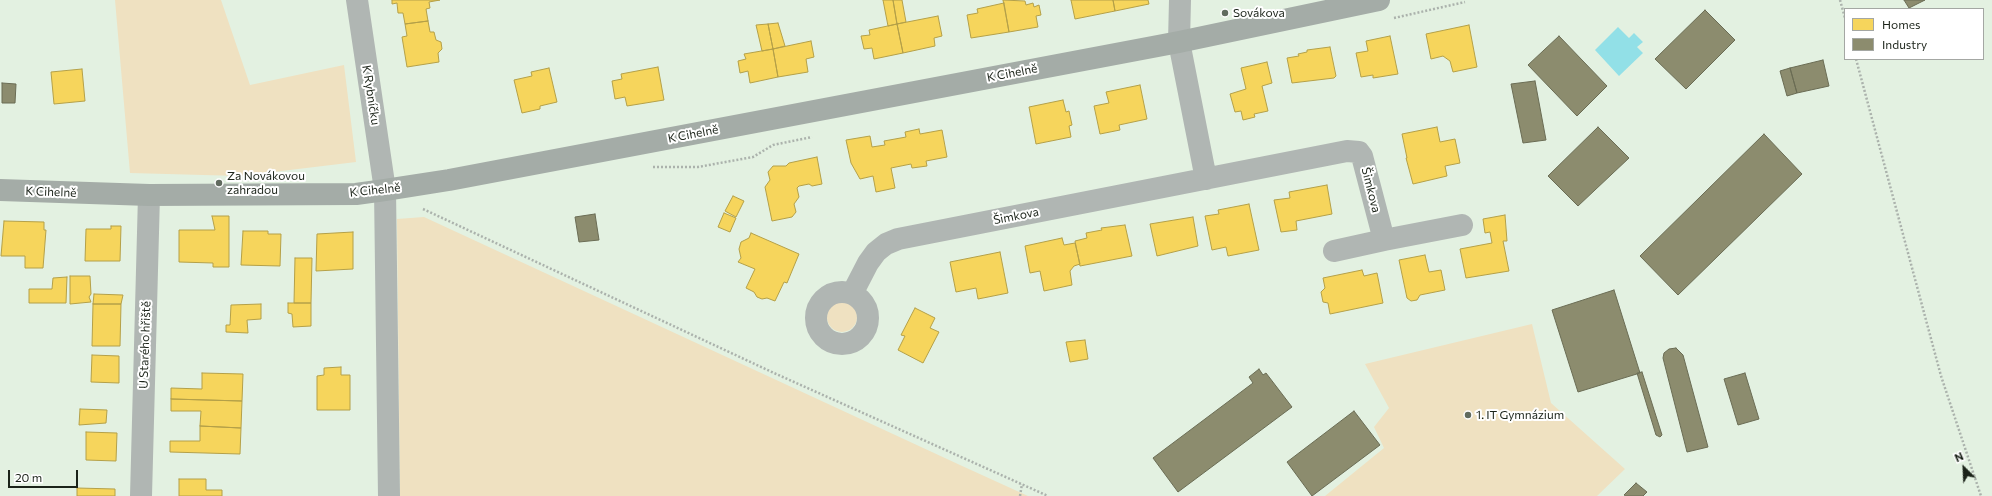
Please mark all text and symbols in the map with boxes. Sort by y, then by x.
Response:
place label: Sovákova [1233,6,1285,20]
marker: Sovákova [1220,8,1230,18]
legend [1844,8,1984,60]
text: Homes [1882,17,1920,31]
text: Industry [1882,37,1927,51]
street label: K Cihelně [986,61,1038,85]
street label: K Rybníčku [359,64,383,126]
street label: K Cihelně [667,122,719,146]
street label: Šimkova [1358,166,1384,214]
place label: Za Novákovou zahradou [227,169,305,197]
marker: Za Novákovou zahradou [214,178,224,188]
street label: K Cihelně [349,180,401,200]
street label: K Cihelně [25,184,77,200]
street label: Šimkova [992,205,1040,227]
street label: U Starého hřiště [136,301,154,389]
place label: 1. IT Gymnázium [1476,408,1564,422]
marker: 1. IT Gymnázium [1463,410,1473,420]
north arrow [1944,448,1984,488]
text: N [1952,449,1965,464]
scale bar [10,462,80,488]
text: 20 m [15,470,42,484]

